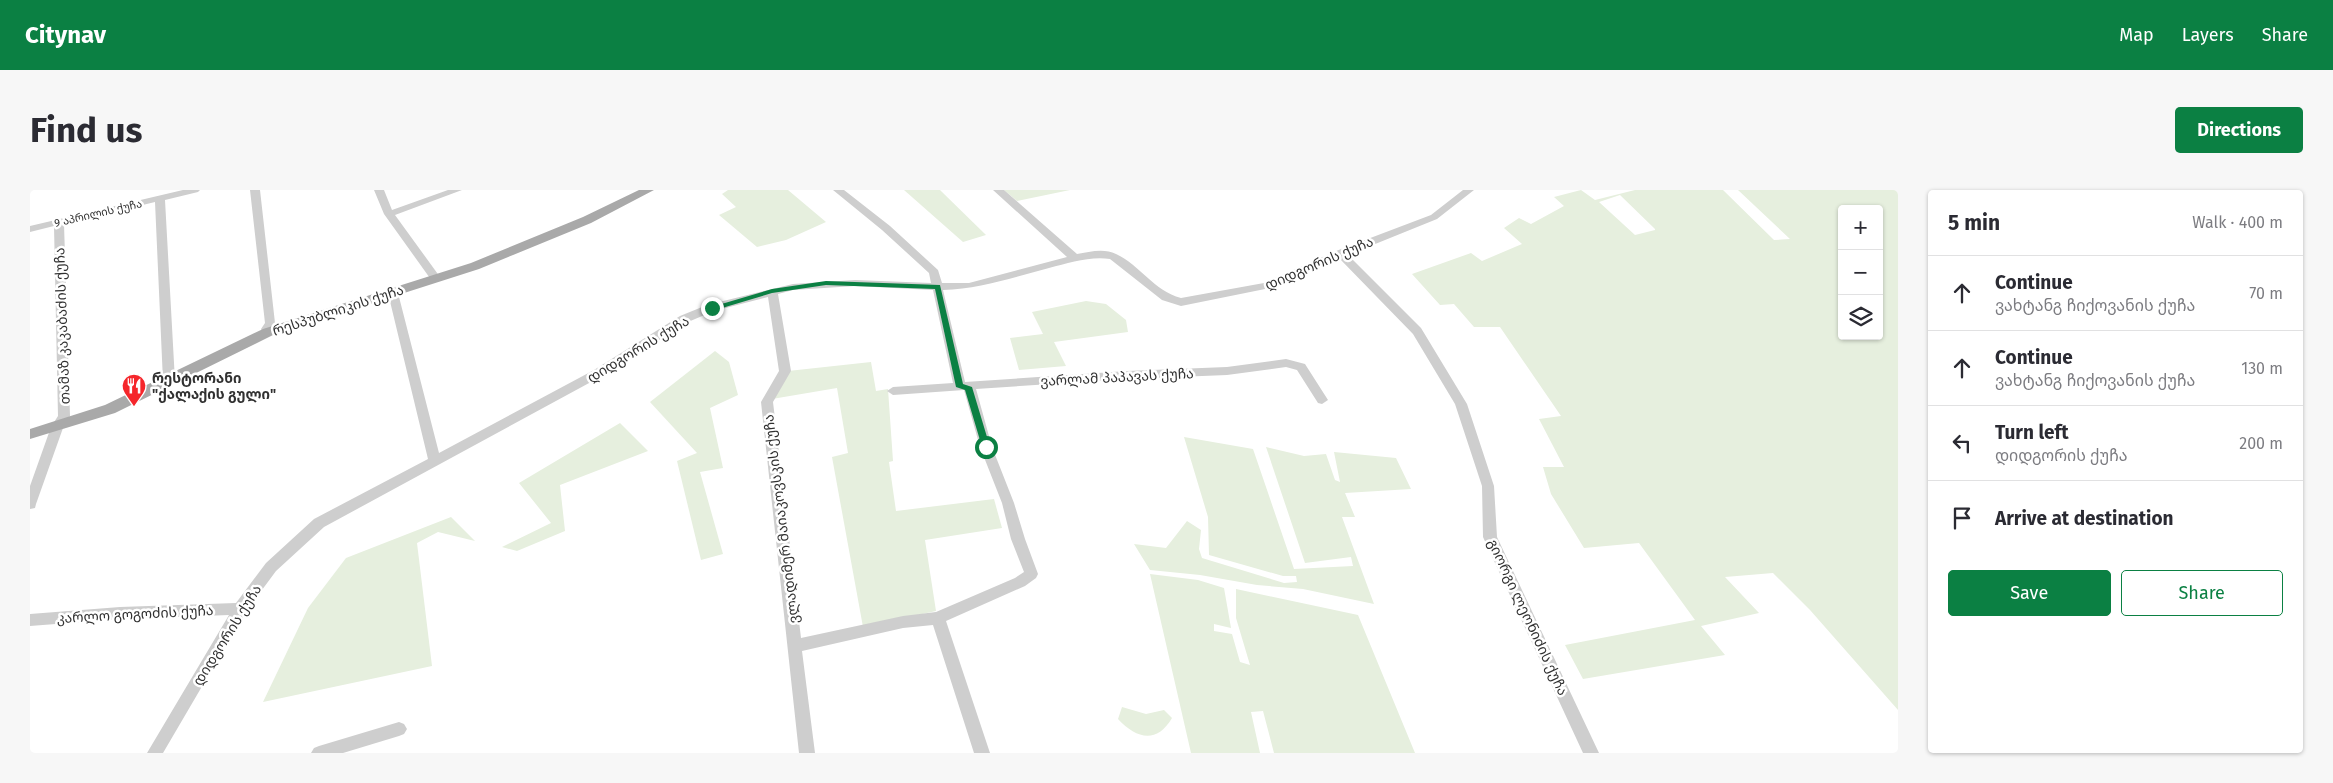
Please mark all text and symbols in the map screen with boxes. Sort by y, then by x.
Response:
text: Citynav [25,21,106,49]
text: Map [2119,24,2154,46]
text: Layers [2182,24,2234,46]
text: Share [2262,24,2308,46]
button: Directions [2175,107,2303,153]
text: Find us [30,109,142,151]
street label: 9 აპრილის ქუჩა [53,197,143,230]
map controls [1838,205,1883,340]
button: + [1838,205,1883,250]
text: 5 min [1948,210,2000,236]
text: Walk · 400 m [2192,213,2283,232]
street label: დიდგორის ქუჩა [1263,233,1376,294]
street label: თამაზ კაკაბაძის ქუჩა [51,247,74,405]
button: − [1838,250,1883,295]
text: Continue [1995,271,2073,294]
icon: ahead [1948,279,1976,307]
street label: რესპუბლიკის ქუჩა [270,281,406,340]
text: 70 m [2249,284,2283,303]
button: layers [1838,295,1883,340]
text: ვახტანგ ჩიქოვანის ქუჩა [1995,296,2195,315]
route end [701,297,724,320]
street label: დიდგორის ქუჩა [584,312,692,387]
text: Continue [1995,346,2073,369]
icon: ahead [1948,354,1976,382]
text: 130 m [2241,359,2283,378]
street label: ვარლამ პაპავას ქუჩა [1040,365,1194,390]
place label: რესტორანი "ქალაქის გული" [152,370,276,403]
text: ვახტანგ ჩიქოვანის ქუჩა [1995,371,2195,390]
restaurant icon: რესტორანი "ქალაქის გული" [121,373,147,407]
street label: ვლადიმერ მაიაკოვსკის ქუჩა [760,413,803,625]
text: Turn left [1995,421,2069,444]
icon: left [1948,429,1976,457]
text: 200 m [2239,434,2283,453]
route start [975,436,998,459]
text: დიდგორის ქუჩა [1995,446,2127,465]
icon: arrive [1948,504,1976,532]
text: Arrive at destination [1995,507,2174,530]
street label: გიორგი ლეონიძის ქუჩა [1484,536,1571,698]
button: Save [1948,570,2111,616]
button: Share [2121,570,2283,616]
street label: დიდგორის ქუჩა [190,582,265,689]
street label: კარლო გოგოძის ქუჩა [56,602,214,627]

